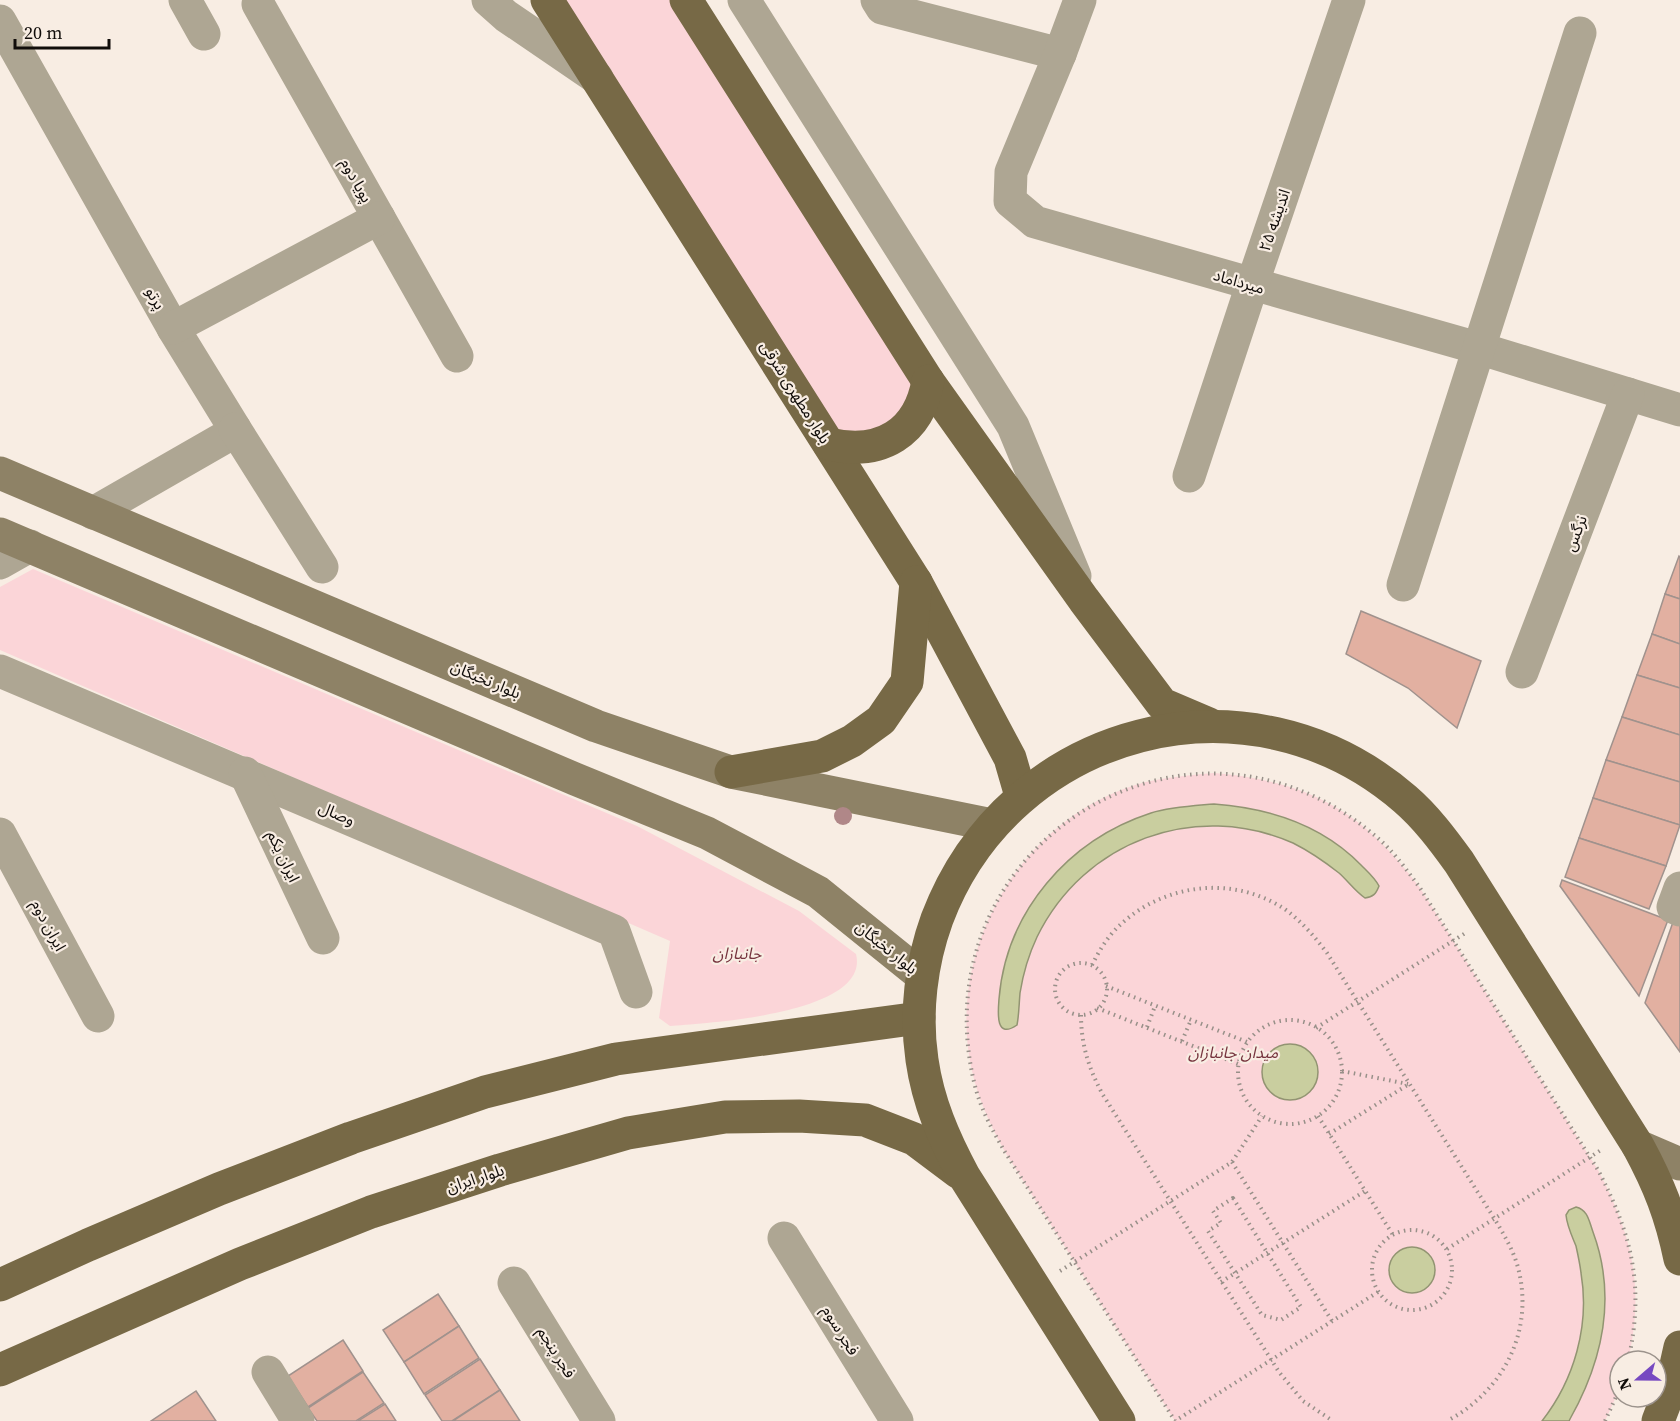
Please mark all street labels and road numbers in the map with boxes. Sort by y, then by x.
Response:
street label: پویا دوم [334,154,378,207]
street label: اندیشه ۲۵ [1253,186,1295,254]
street label: میرداماد [1211,263,1267,299]
street label: پرتو [141,283,171,313]
street label: بلوار مطهری شرقی [756,336,836,448]
street label: نرگس [1558,512,1592,554]
street label: بلوار نخبگان [448,654,524,704]
street label: وصال [315,796,359,830]
street label: ایران یکم [261,826,306,886]
street label: ایران دوم [24,895,72,956]
street label: بلوار نخبگان [851,915,923,979]
street label: بلوار ایران [443,1158,507,1198]
street label: فجر سوم [815,1301,865,1360]
street label: فجر پنجم [531,1322,581,1383]

